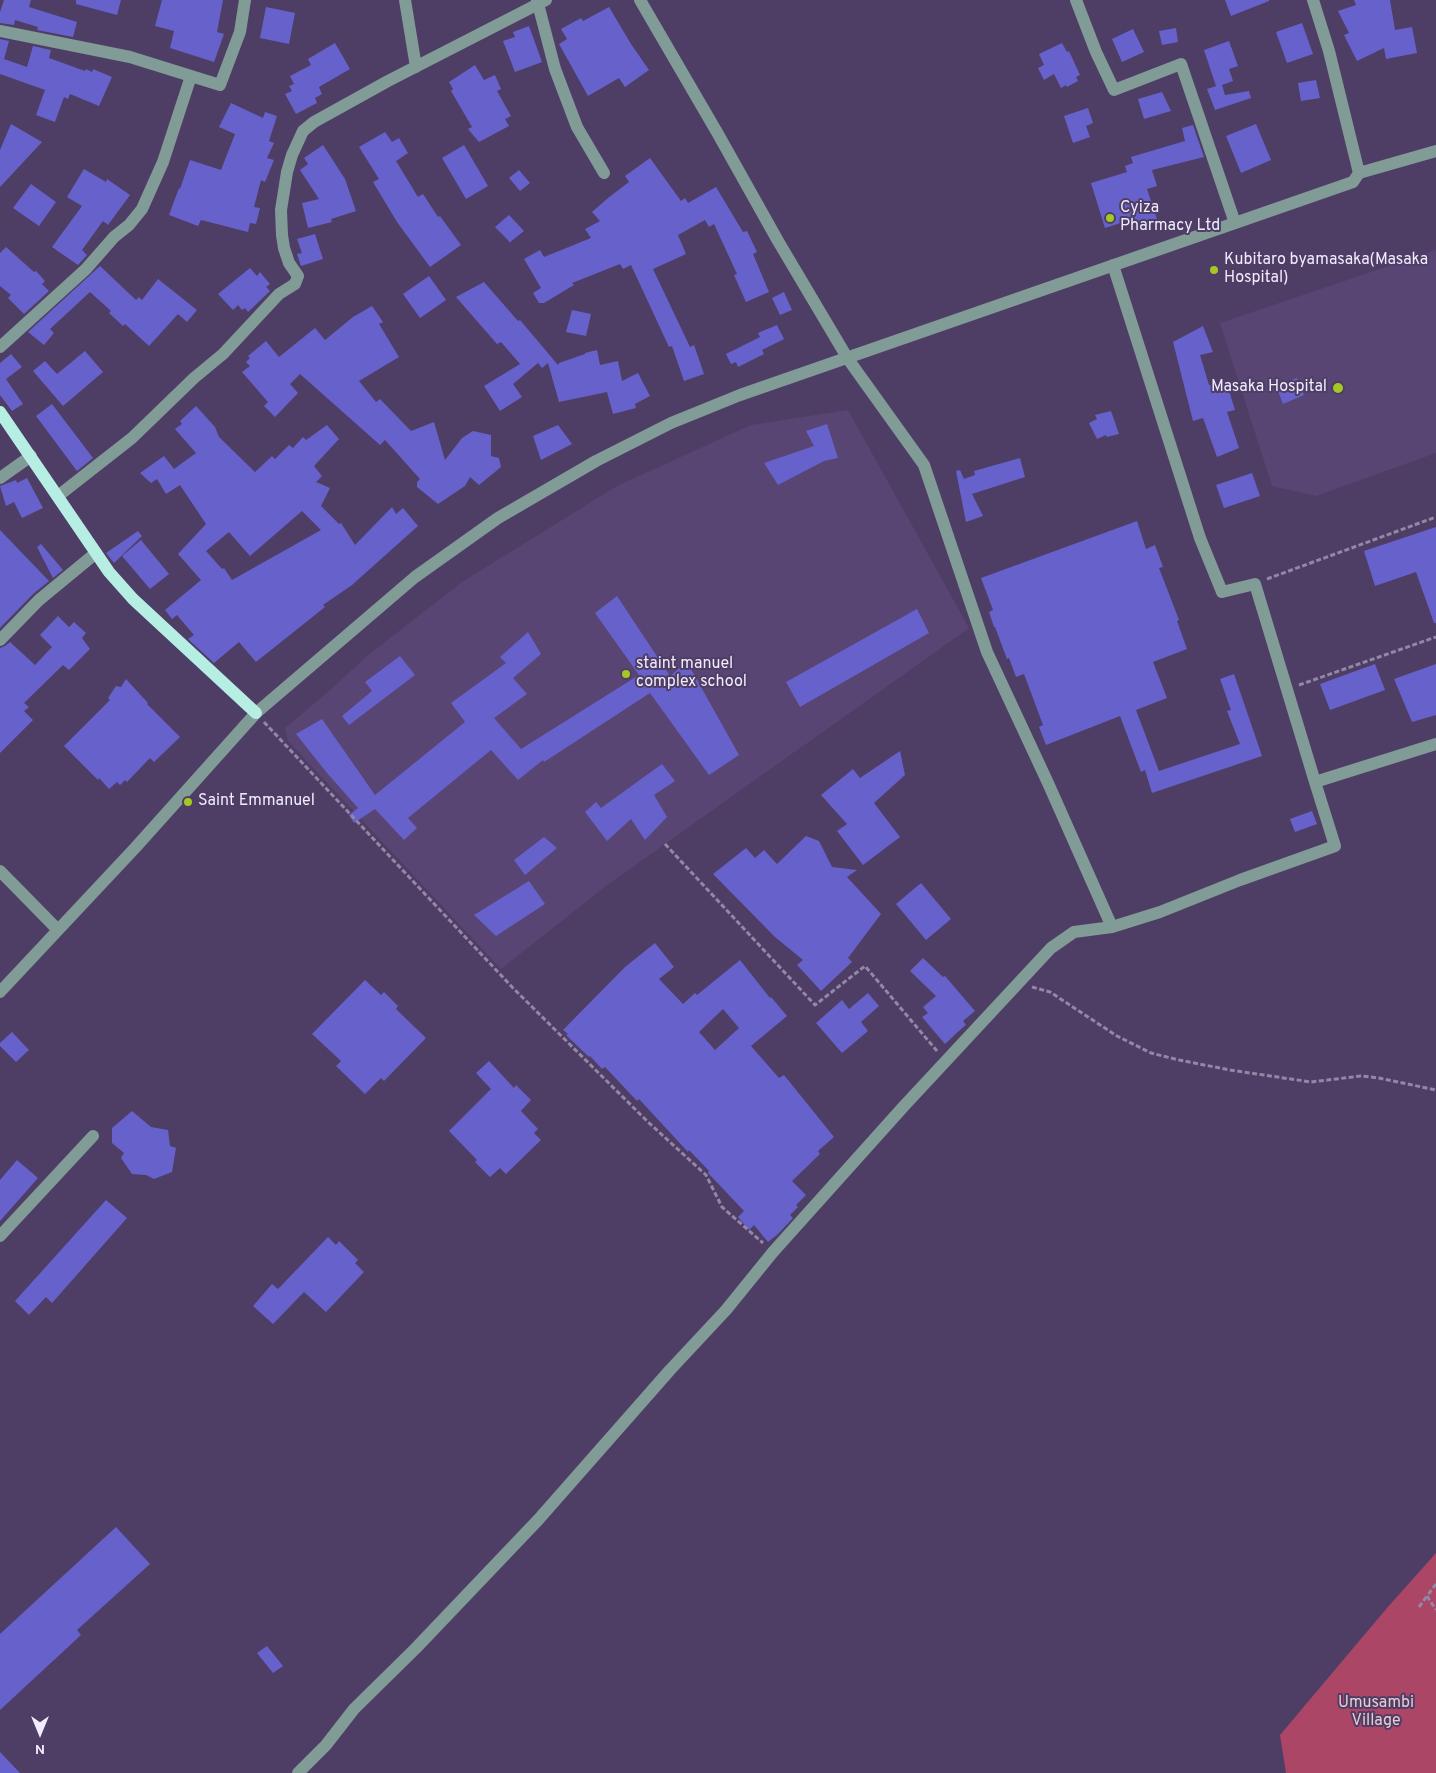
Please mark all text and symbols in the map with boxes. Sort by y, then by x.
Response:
place label: Cyiza Pharmacy Ltd [1120,199,1220,237]
marker: Cyiza Pharmacy Ltd [1104,212,1116,224]
place label: Kubitaro byamasaka(Masaka Hospital) [1224,251,1428,289]
marker: Kubitaro byamasaka(Masaka Hospital) [1208,264,1220,276]
place label: Masaka Hospital [1211,378,1327,398]
marker: Masaka Hospital [1331,381,1345,395]
place label: staint manuel complex school [636,655,747,693]
marker: staint manuel complex school [620,668,632,680]
place label: Saint Emmanuel [198,792,315,812]
marker: Saint Emmanuel [182,796,194,808]
park label: Umusambi Village [1338,1694,1414,1732]
north arrow [15,1708,65,1758]
text: N [35,1740,45,1757]

